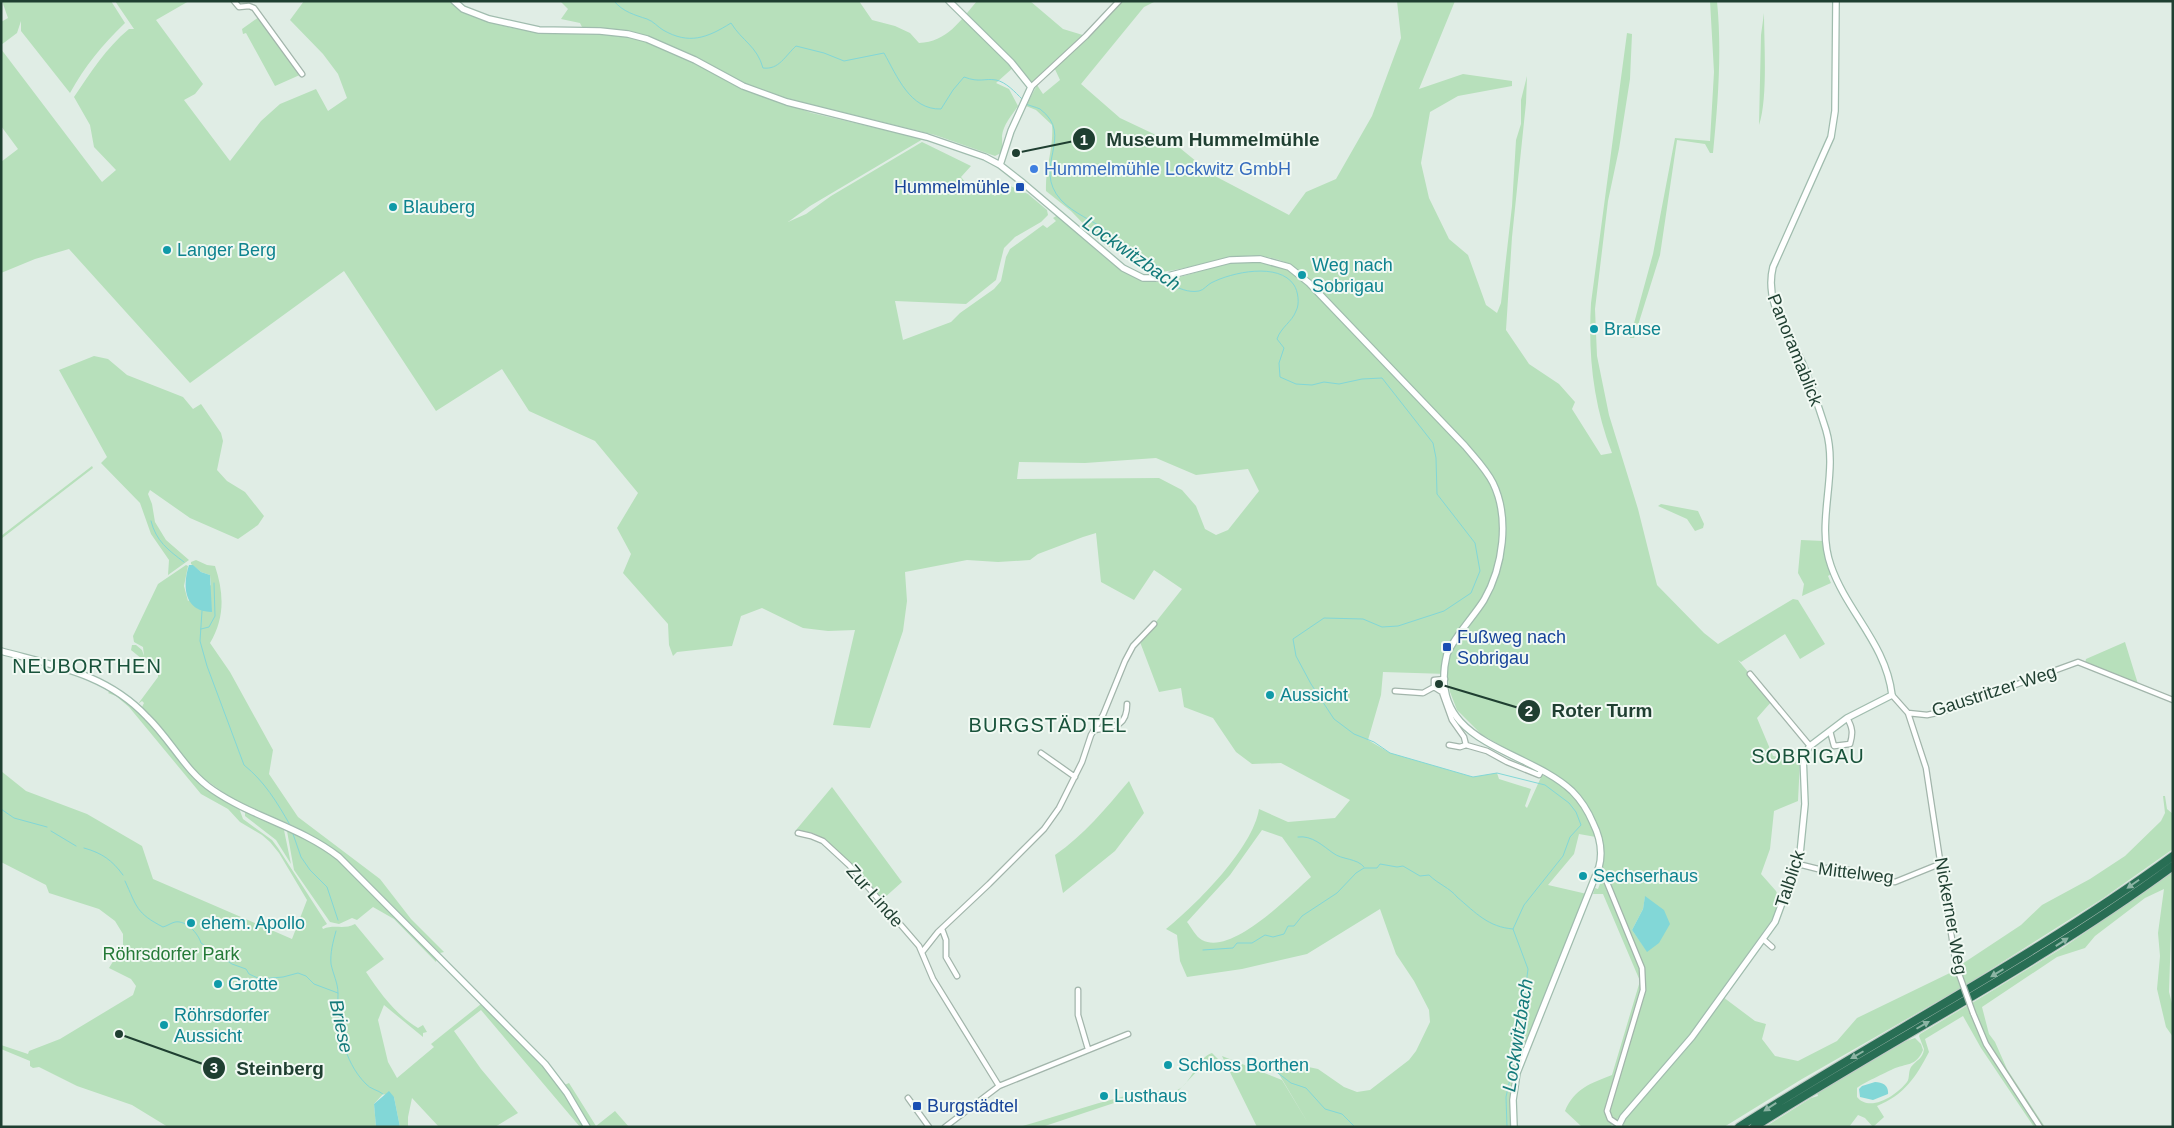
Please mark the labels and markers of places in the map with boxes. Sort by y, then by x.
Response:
callout: Museum Hummelmühle [1071,122,1329,156]
place label: Hummelmühle Lockwitz GmbH [1044,159,1291,179]
marker: Hummelmühle Lockwitz GmbH [1028,163,1040,175]
place label: Hummelmühle [894,177,1010,197]
marker: Hummelmühle [1014,181,1026,193]
place label: Blauberg [403,197,475,217]
marker: Blauberg [387,201,399,213]
place label: Langer Berg [177,240,276,260]
marker: Langer Berg [161,244,173,256]
place label: Weg nach Sobrigau [1312,255,1393,296]
marker: Weg nach Sobrigau [1296,269,1308,281]
place label: Brause [1604,319,1661,339]
marker: Brause [1588,323,1600,335]
place label: Fußweg nach Sobrigau [1457,627,1566,668]
marker: Fußweg nach Sobrigau [1441,641,1453,653]
place label: Aussicht [1280,685,1348,705]
marker: Aussicht [1264,689,1276,701]
callout: Roter Turm [1517,694,1663,728]
place label: Sechserhaus [1593,866,1698,886]
marker: Sechserhaus [1577,870,1589,882]
place label: ehem. Apollo [201,913,305,933]
marker: ehem. Apollo [185,917,197,929]
place label: Grotte [228,974,278,994]
marker: Grotte [212,978,224,990]
place label: Röhrsdorfer Aussicht [174,1005,269,1046]
marker: Röhrsdorfer Aussicht [158,1019,170,1031]
callout: Steinberg [202,1051,334,1085]
place label: Schloss Borthen [1178,1055,1309,1075]
marker: Schloss Borthen [1162,1059,1174,1071]
place label: Lusthaus [1114,1086,1187,1106]
marker: Lusthaus [1098,1090,1110,1102]
place label: Burgstädtel [927,1096,1018,1116]
marker: Burgstädtel [911,1100,923,1112]

